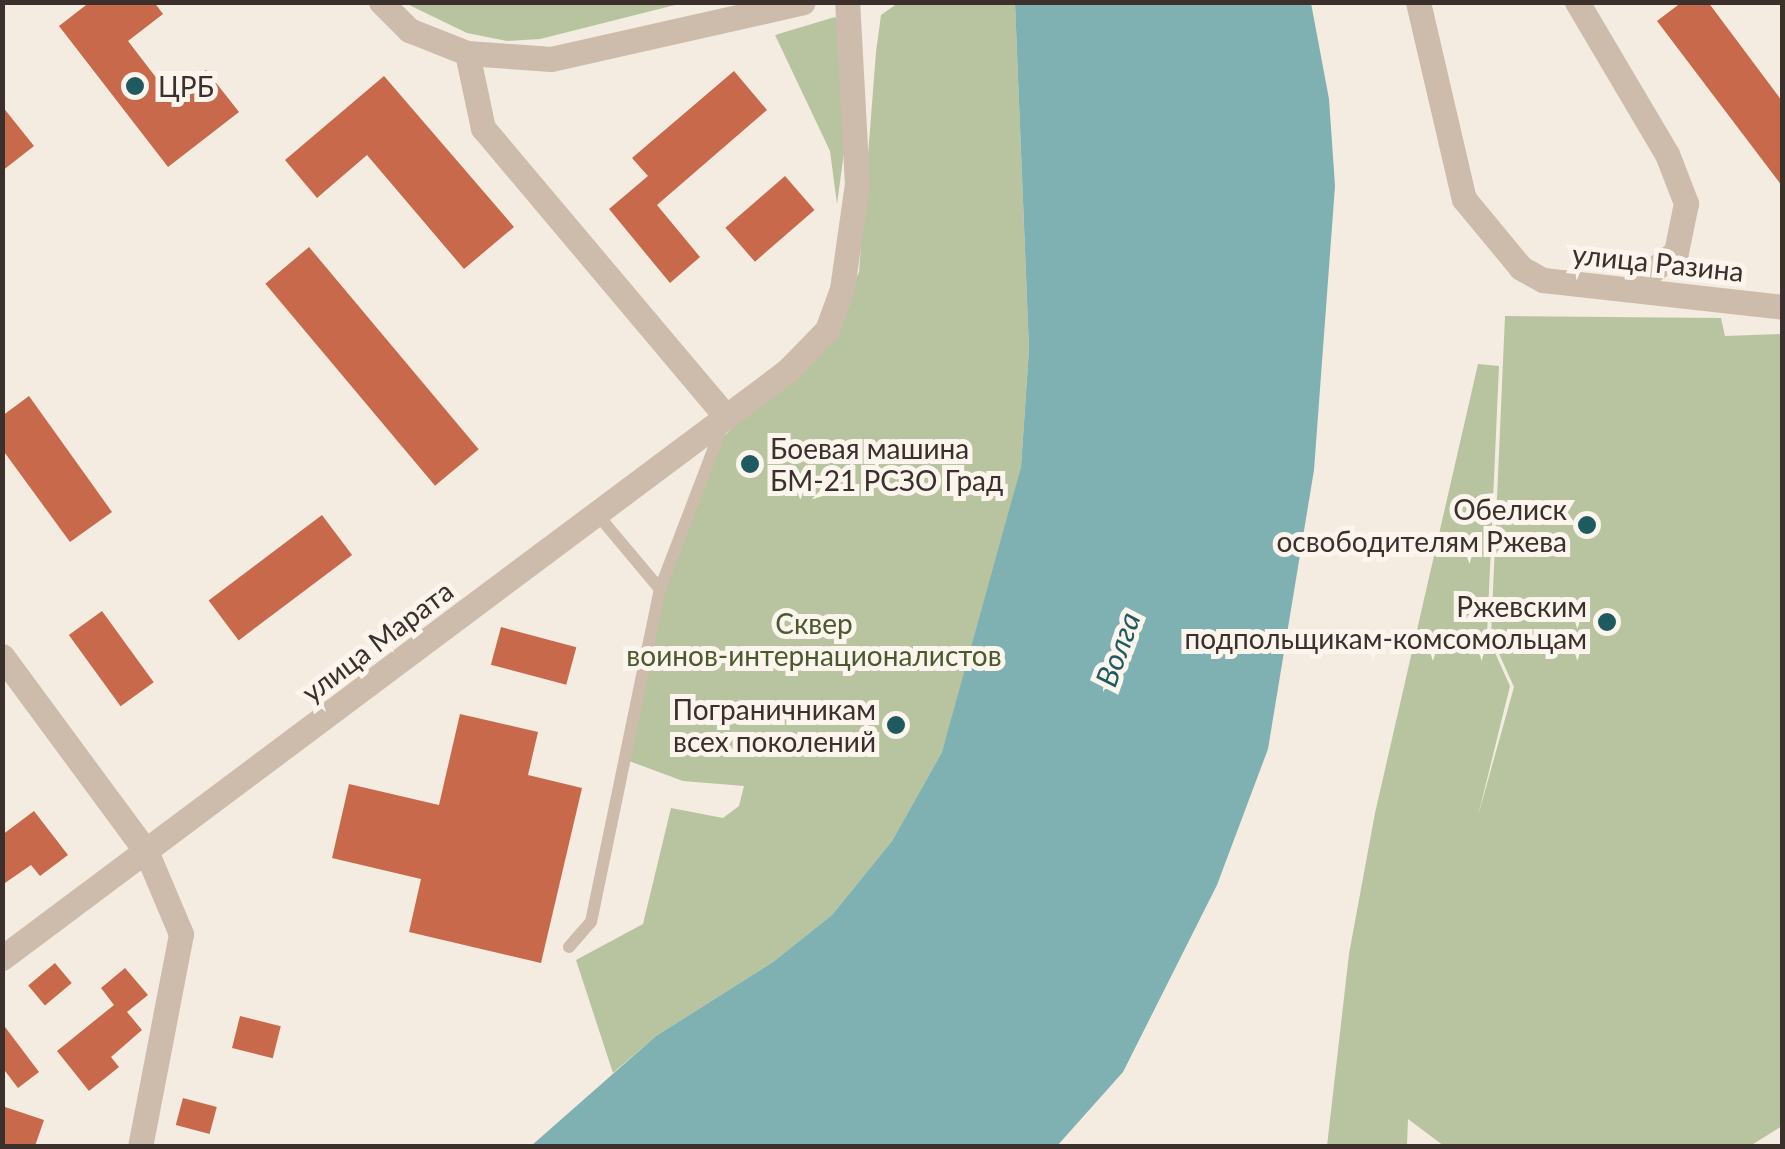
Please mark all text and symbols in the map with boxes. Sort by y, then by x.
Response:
place label: ЦРБ [158,69,214,103]
marker: ЦРБ [122,73,148,99]
street label: улица Разина [1571,236,1745,288]
place label: Боевая машина БМ-21 РСЗО Град [770,431,1003,497]
marker: Боевая машина БМ-21 РСЗО Град [739,453,761,475]
place label: Обелиск освободителям Ржева [1276,492,1567,558]
marker: Обелиск освободителям Ржева [1576,514,1598,536]
street label: улица Марата [295,573,459,709]
place label: Ржевским подпольщикам-комсомольцам [1185,589,1587,655]
park label: Сквер воинов-интернационалистов [626,606,1002,672]
water label: Волга [1087,607,1147,691]
marker: Ржевским подпольщикам-комсомольцам [1596,611,1618,633]
place label: Пограничникам всех поколений [672,692,876,758]
marker: Пограничникам всех поколений [885,714,907,736]

